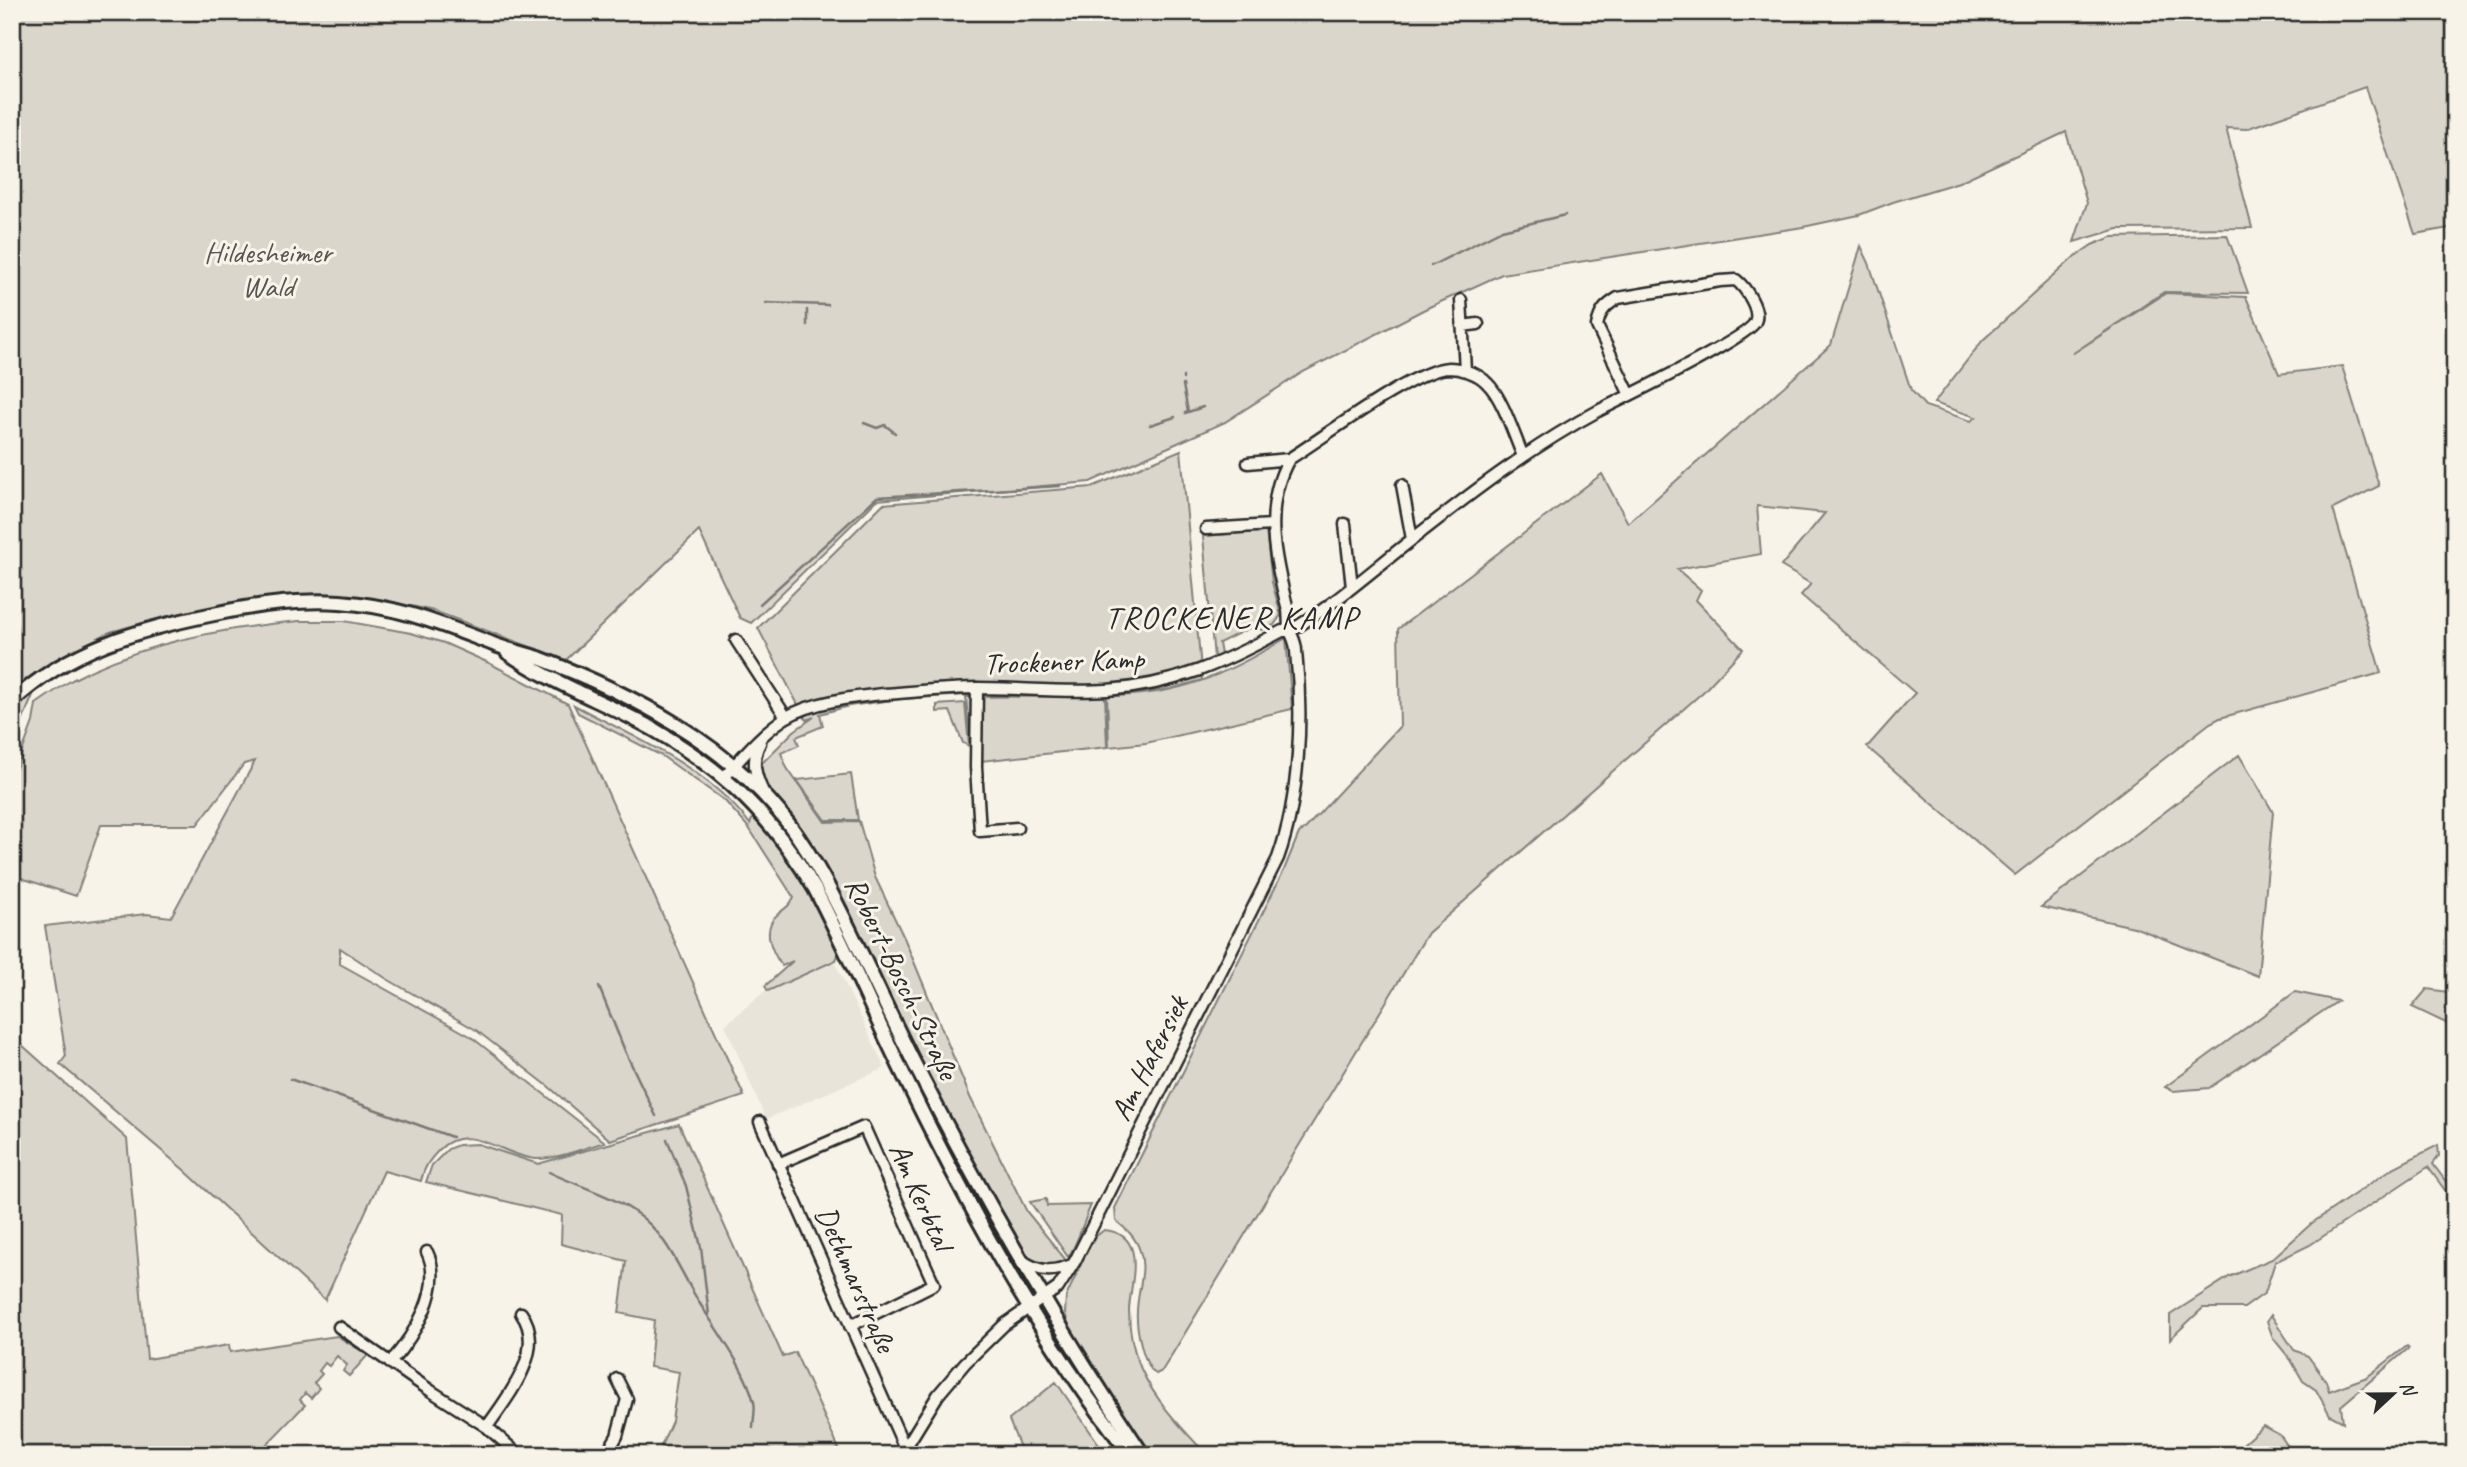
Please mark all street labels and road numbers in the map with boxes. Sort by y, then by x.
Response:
street label: Trockener Kamp [983,639,1146,683]
street label: Robert-Bosch-Straße [837,870,968,1088]
street label: Am Hafersiek [1101,987,1197,1127]
street label: Am Kerbtal [881,1136,963,1260]
street label: Dethmarstraße [807,1200,906,1360]

